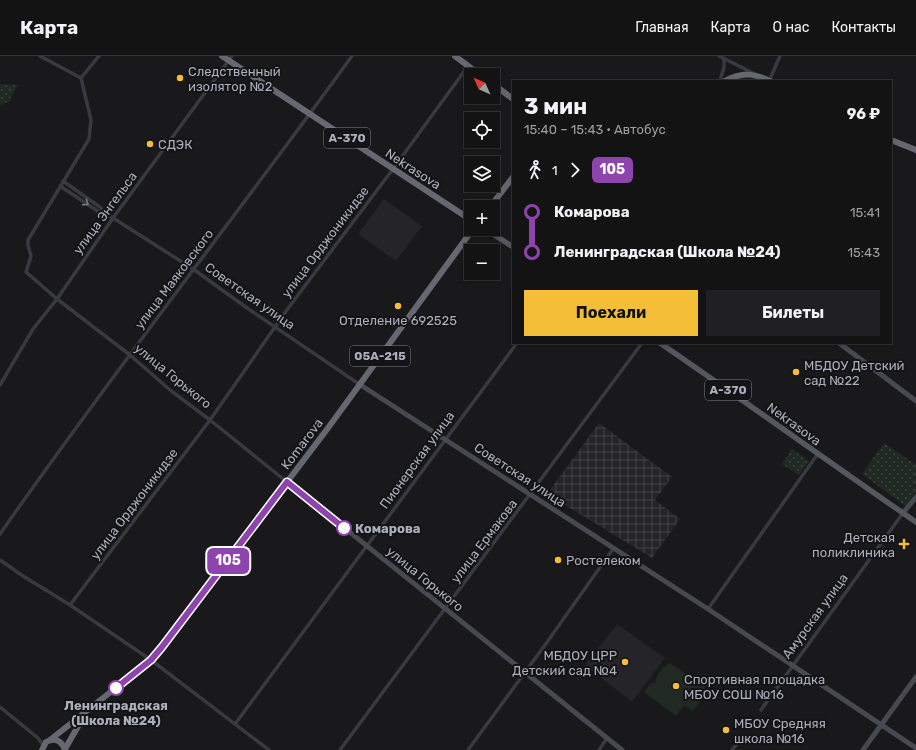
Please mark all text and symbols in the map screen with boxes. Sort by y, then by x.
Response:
text: Карта [20,16,78,39]
text: Главная [635,19,689,36]
text: Карта [711,19,751,36]
text: О нас [773,19,809,36]
text: Контакты [831,19,896,36]
place label: Следственный изолятор №2 [188,64,281,94]
north arrow [464,68,500,104]
map controls [464,68,500,280]
marker: Следственный изолятор №2 [175,73,185,83]
text: 3 мин [524,93,587,120]
text: 96 ₽ [847,105,880,123]
button: locate [464,112,500,148]
text: 15:40 – 15:43 · Автобус [524,122,666,137]
road number: А-370 [324,128,370,148]
place label: СДЭК [158,137,193,152]
marker: СДЭК [145,139,155,149]
street label: Nekrasova [382,146,444,192]
button: layers [464,156,500,192]
icon: walk [524,159,546,181]
icon: forward [564,159,586,181]
text: 105 [600,161,625,178]
text: 1 [552,163,558,178]
street label: улица Энгельса [70,169,140,257]
street label: улица Орджоникидзе [278,183,372,301]
one-way arrow [82,198,89,206]
button: + [464,200,500,236]
text: Комарова [554,203,630,221]
text: 15:41 [850,205,880,220]
street label: улица Маяковского [132,226,216,332]
text: Ленинградская (Школа №24) [554,243,781,261]
button: − [464,244,500,280]
text: 15:43 [847,245,880,260]
street label: Советская улица [202,259,298,333]
button: Поехали [524,290,698,336]
button: Билеты [706,290,880,336]
marker: Отделение 692525 [393,301,403,311]
place label: Отделение 692525 [339,313,457,328]
street label: улица Горького [132,340,214,412]
road number: 05А-215 [350,346,410,366]
place label: МБДОУ Детский сад №22 [804,358,905,388]
marker: МБДОУ Детский сад №22 [791,367,801,377]
road number: А-370 [705,380,751,400]
street label: Nekrasova [764,399,824,449]
street label: Пионерская улица [377,408,457,512]
street label: Komarova [278,416,326,472]
street label: Советская улица [471,440,569,510]
street label: улица Орджоникидзе [87,445,181,563]
street label: улица Ермакова [448,496,520,586]
marker: Комарова [336,520,352,536]
place label: Комарова [355,521,420,536]
place label: Детская поликлиника [812,530,895,560]
marker: Детская поликлиника [898,538,910,550]
street label: улица Горького [384,543,466,615]
line badge: 105 [205,548,251,574]
text: 105 [215,552,241,569]
place label: Ростелеком [566,553,641,568]
marker: Ростелеком [553,555,563,565]
street label: Амурская улица [779,571,851,661]
place label: МБДОУ ЦРР Детский сад №4 [512,648,617,678]
marker: МБДОУ ЦРР Детский сад №4 [620,657,630,667]
place label: Спортивная площадка МБОУ СОШ №16 [684,672,825,702]
marker: Ленинградская (Школа №24) [108,680,124,696]
marker: Спортивная площадка МБОУ СОШ №16 [671,681,681,691]
place label: Ленинградская (Школа №24) [64,698,168,728]
place label: МБОУ Средняя школа №16 [734,716,826,746]
marker: МБОУ Средняя школа №16 [721,725,731,735]

